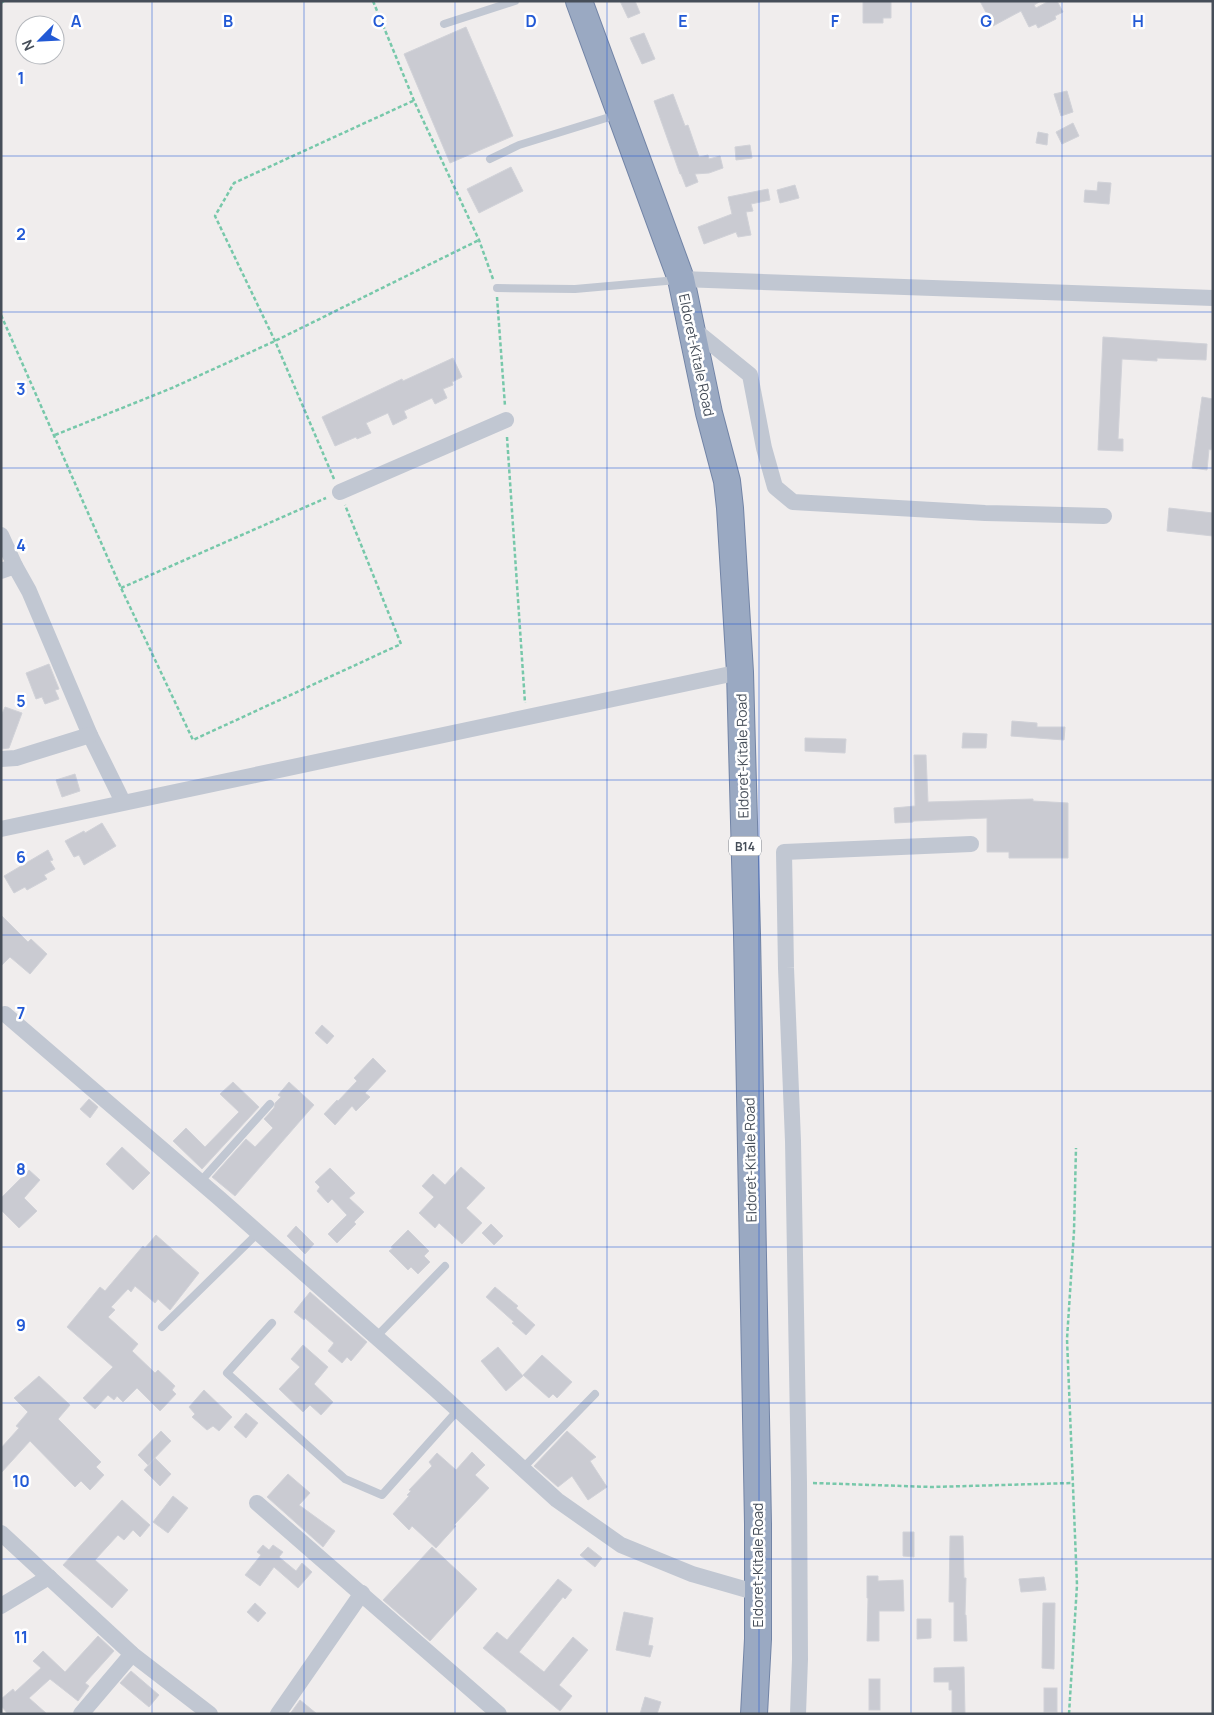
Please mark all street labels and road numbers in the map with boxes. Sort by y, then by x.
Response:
street label: Eldoret-Kitale Road [675,292,719,418]
street label: Eldoret-Kitale Road [731,693,753,819]
road number: B14 [729,836,761,856]
street label: Eldoret-Kitale Road [739,1097,761,1223]
street label: Eldoret-Kitale Road [748,1503,767,1627]

